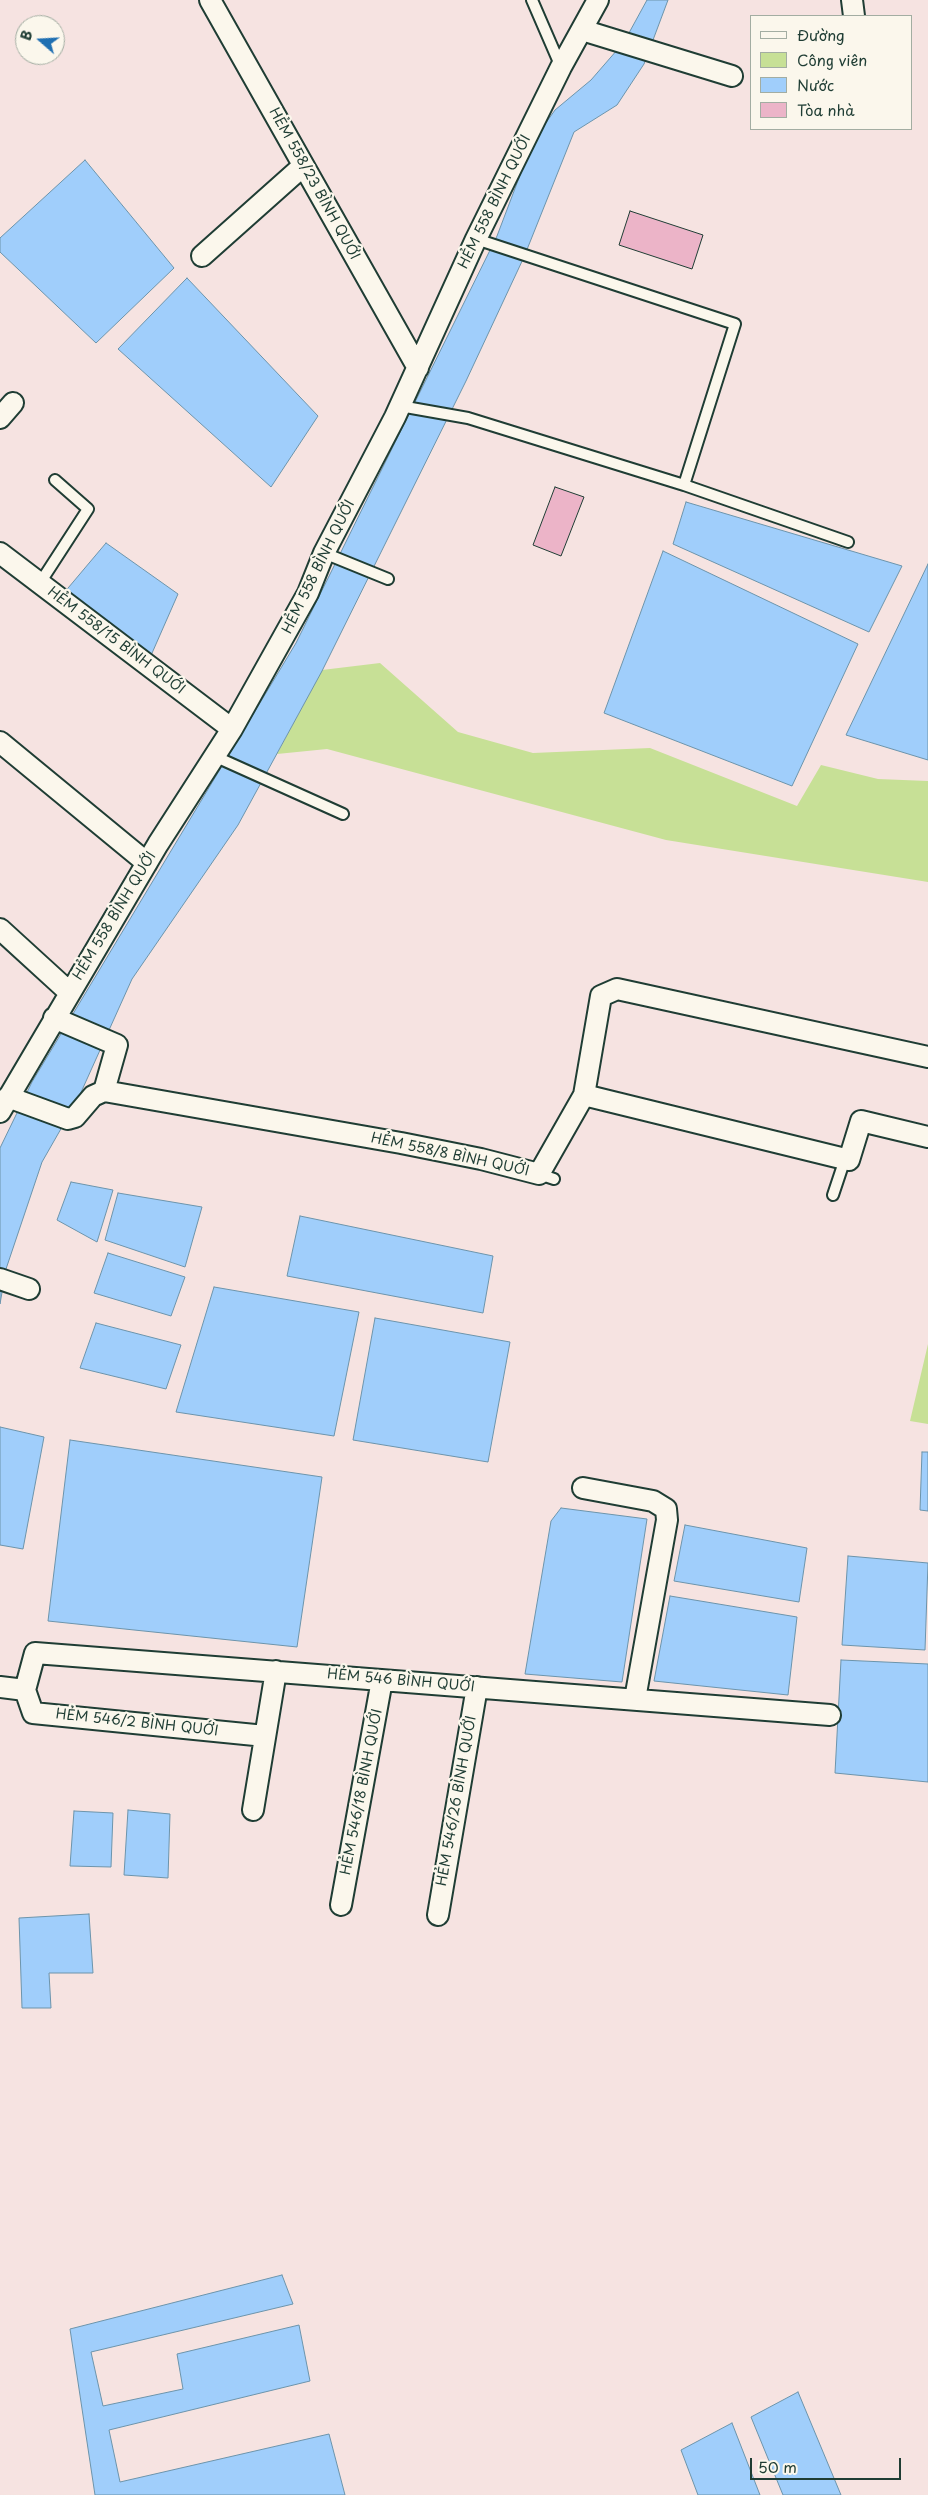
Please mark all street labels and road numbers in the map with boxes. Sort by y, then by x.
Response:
street label: HẺM 558/23 BÌNH QUỚI [265,105,363,263]
street label: HẺM 558 BÌNH QUỚI [455,132,535,272]
street label: HẺM 558 BÌNH QUỚI [279,497,359,637]
street label: HẺM 558/15 BÌNH QUỚI [44,584,188,698]
street label: HẺM 558 BÌNH QUỚI [70,849,160,983]
street label: HẺM 558/8 BÌNH QUỚI [369,1130,531,1180]
street label: HẺM 546 BÌNH QUỚI [326,1666,476,1696]
street label: HẺM 546/2 BÌNH QUỚI [55,1706,219,1740]
street label: HẺM 546/18 BÌNH QUỚI [338,1707,386,1877]
street label: HẺM 546/26 BÌNH QUỚI [434,1714,480,1888]

